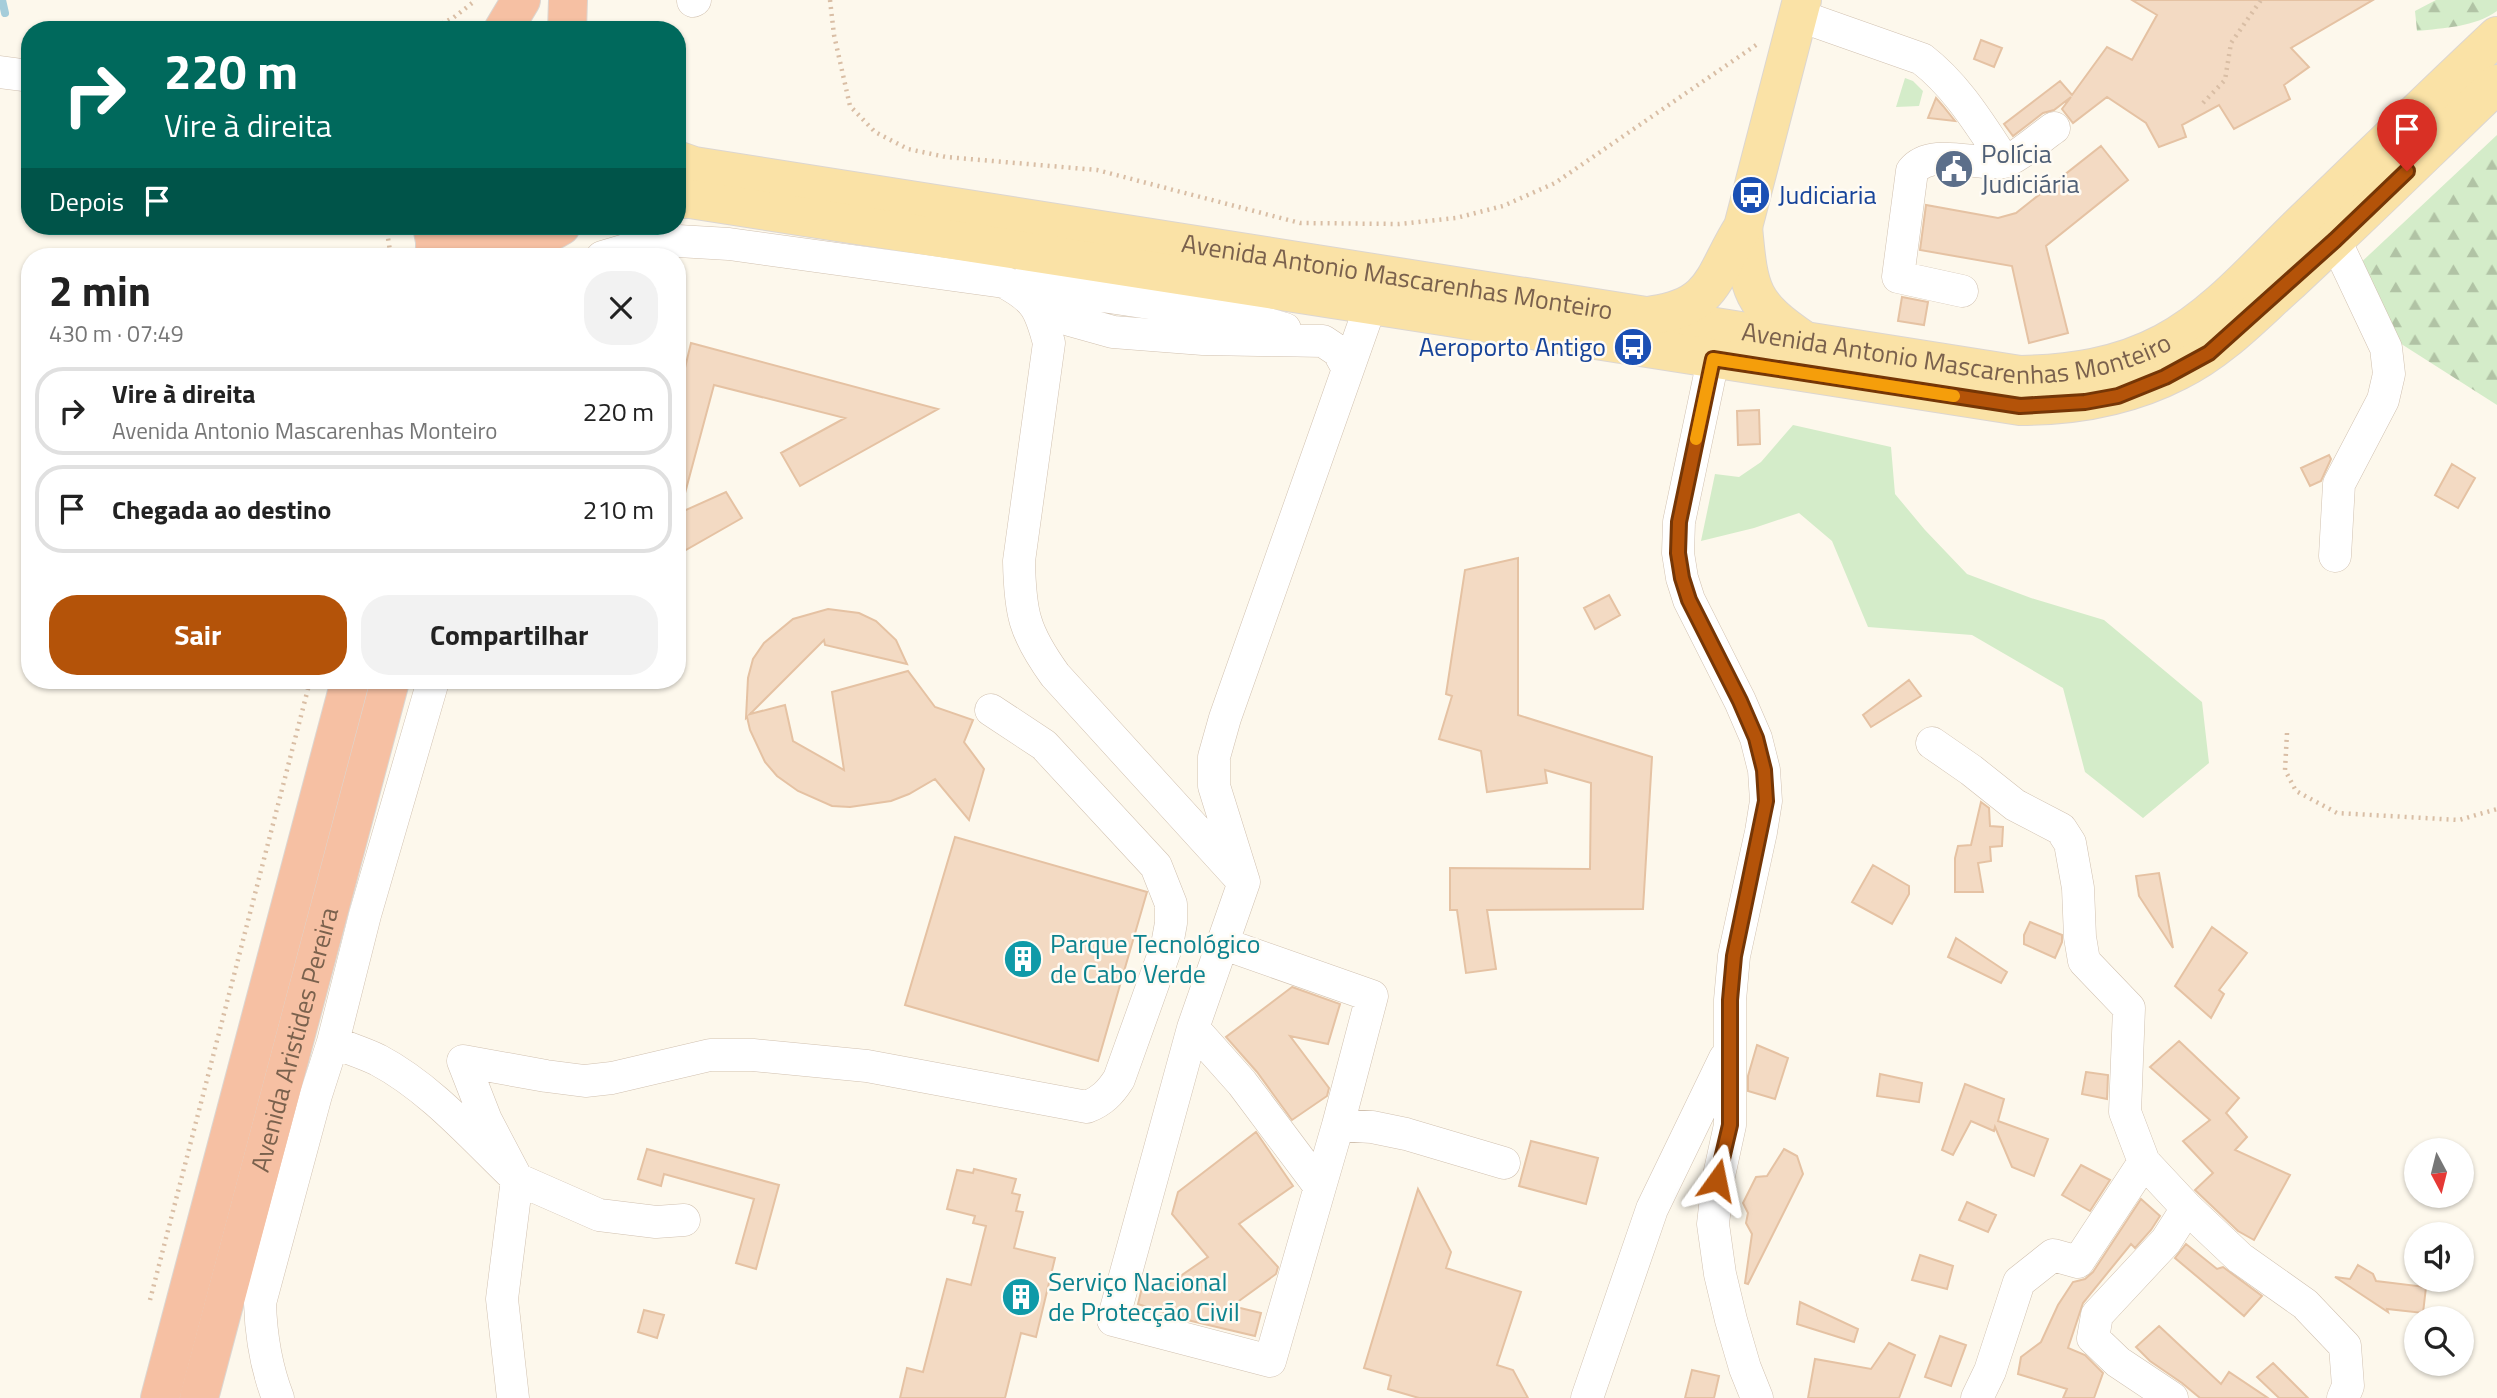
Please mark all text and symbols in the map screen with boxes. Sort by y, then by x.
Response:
text: 220 m [164,33,298,108]
icon: right [49,49,140,140]
pin [2377,99,2437,171]
text: Vire à direita [164,101,332,149]
icon: arrive [2388,110,2426,148]
place label: Polícia Judiciária [1981,134,2080,203]
public building icon: Polícia Judiciária [1933,148,1975,190]
bus stop icon: Judiciaria [1730,174,1772,216]
place label: Judiciaria [1778,175,1877,214]
text: Depois [49,182,124,221]
icon: arrive [138,182,176,220]
street label: Avenida Antonio Mascarenhas Monteiro [1179,223,1616,330]
text: 2 min [49,258,151,322]
button: close [584,271,658,345]
text: Avenida Antonio Mascarenhas Monteiro [1739,311,2178,394]
street label: Avenida Antonio Mascarenhas Monteiro [1736,312,2172,350]
text: 430 m · 07:49 [49,316,184,351]
bus stop icon: Aeroporto Antigo [1612,326,1654,368]
place label: Aeroporto Antigo [1419,327,1606,366]
text: Vire à direita [112,374,255,413]
icon: right [53,392,91,430]
text: 220 m [583,392,654,431]
text: Avenida Antonio Mascarenhas Monteiro [112,413,497,448]
icon: arrive [53,490,91,528]
text: Chegada ao destino [112,490,331,529]
text: 210 m [583,490,654,529]
button: Sair [49,595,347,675]
button: Compartilhar [361,595,658,675]
street label: Avenida Aristides Pereira [240,903,348,1176]
place label: Parque Tecnológico de Cabo Verde [1050,924,1260,993]
building icon: Parque Tecnológico de Cabo Verde [1002,938,1044,980]
north arrow [2404,1138,2474,1208]
map controls [2404,1138,2474,1376]
position arrow [1680,1143,1754,1217]
button: sound [2404,1222,2474,1292]
place label: Serviço Nacional de Protecção Civil [1048,1262,1240,1331]
building icon: Serviço Nacional de Protecção Civil [1000,1276,1042,1318]
button: search [2404,1306,2474,1376]

